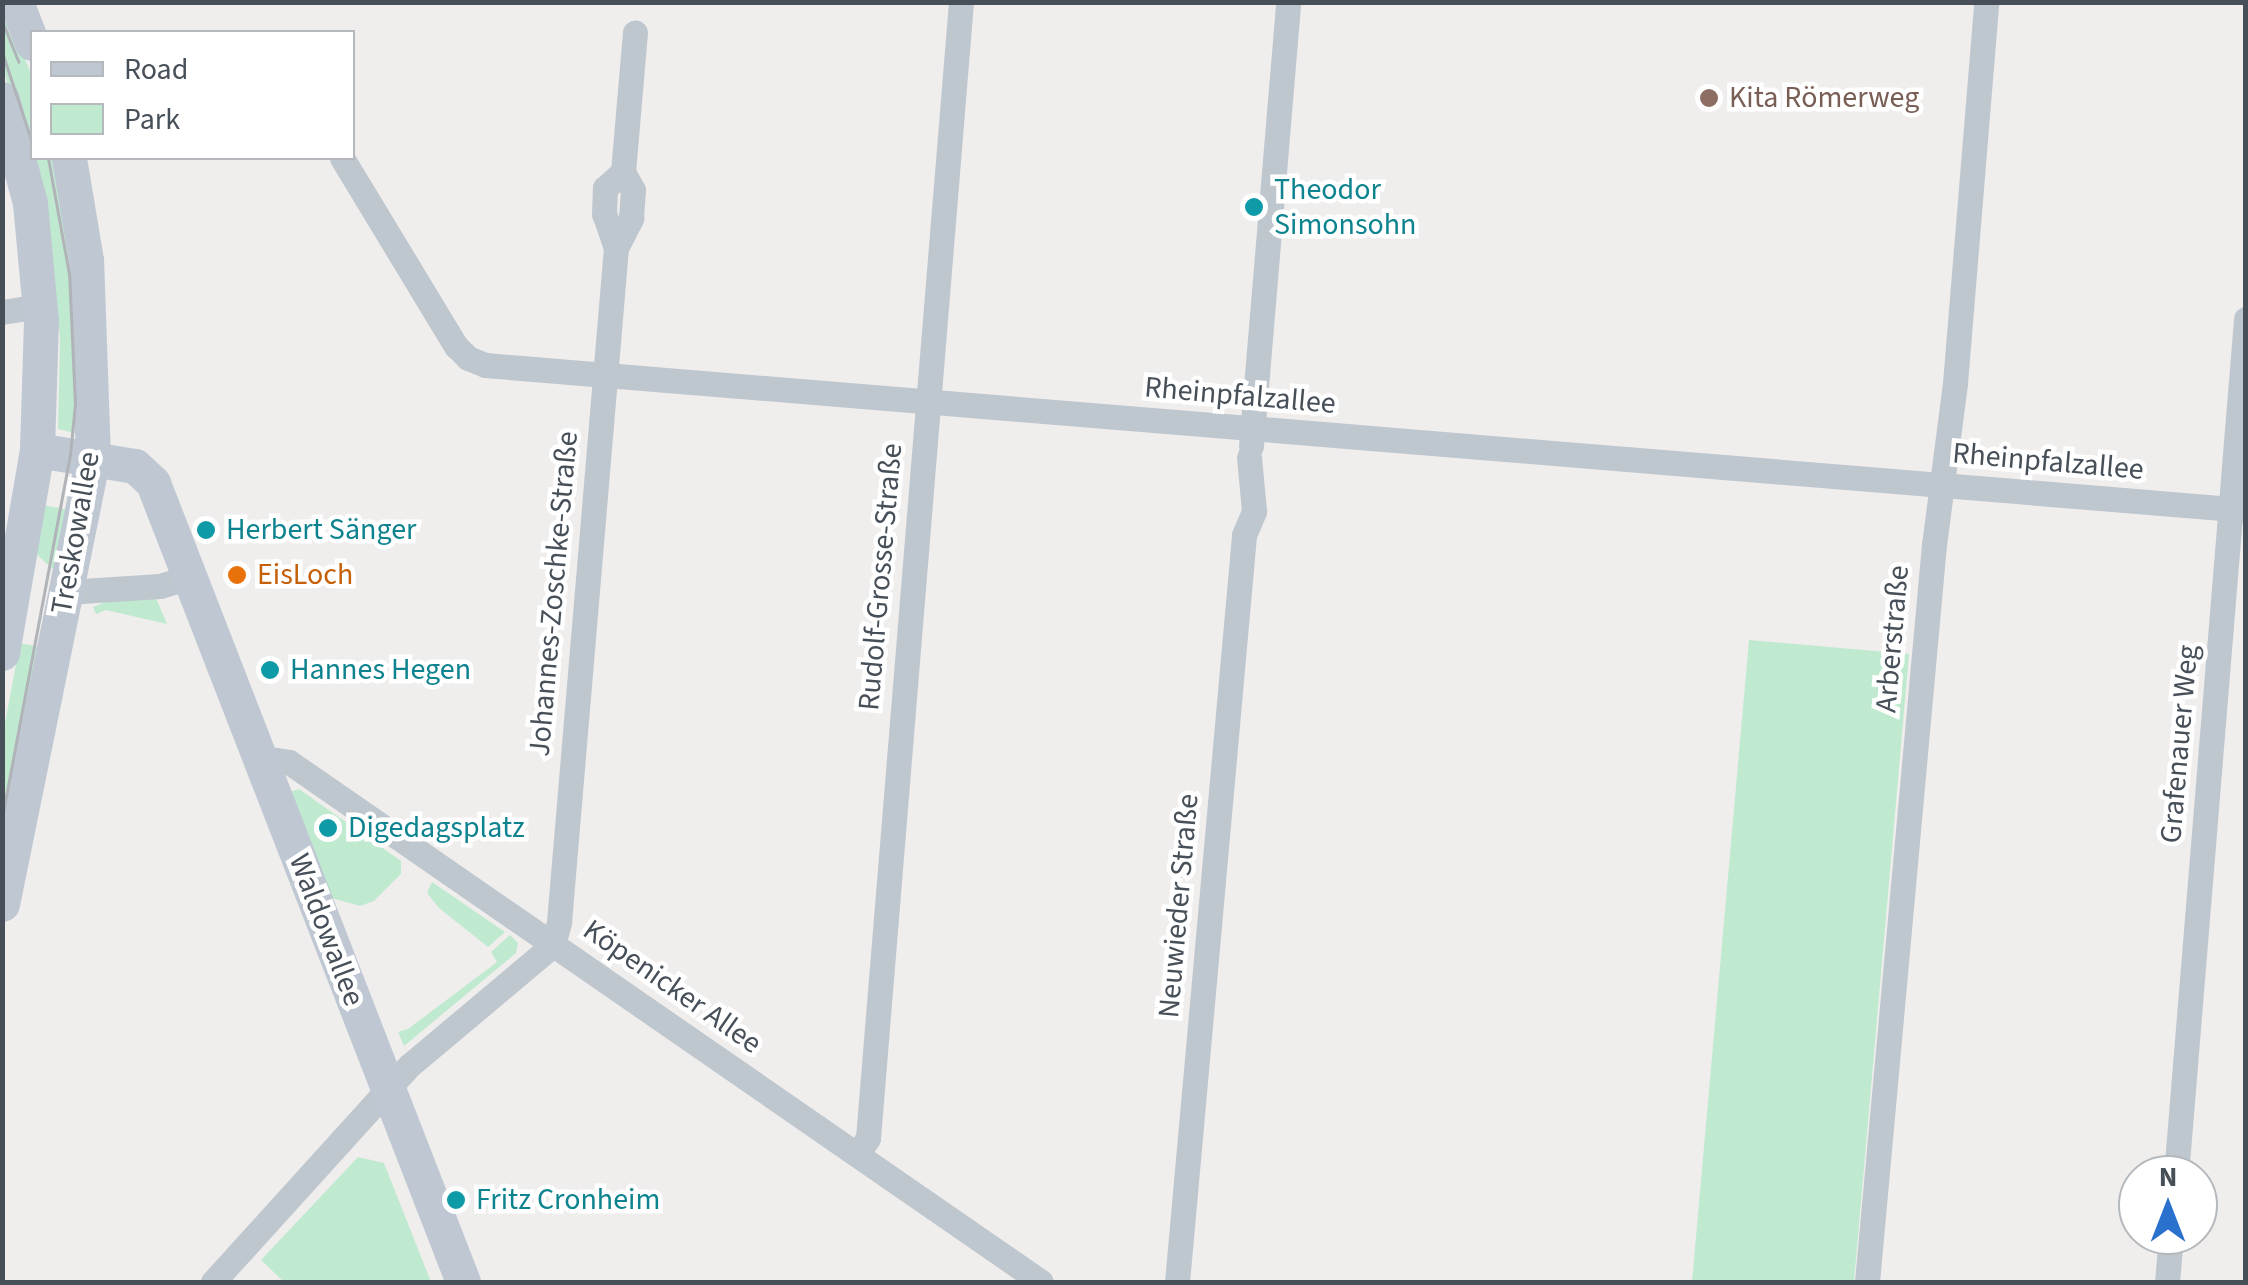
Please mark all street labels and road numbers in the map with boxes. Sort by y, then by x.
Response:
street label: Rheinpfalzallee [1143,370,1337,422]
street label: Johannes-Zoschke-Straße [522,430,586,758]
street label: Rheinpfalzallee [1951,436,2145,488]
street label: Rudolf-Grosse-Straße [851,442,911,712]
street label: Treskowallee [44,449,108,617]
street label: Arberstraße [1869,564,1917,714]
street label: Grafenauer Weg [2153,643,2207,845]
street label: Neuwieder Straße [1151,792,1207,1020]
street label: Waldowallee [281,849,371,1011]
street label: Köpenicker Allee [576,912,768,1062]

